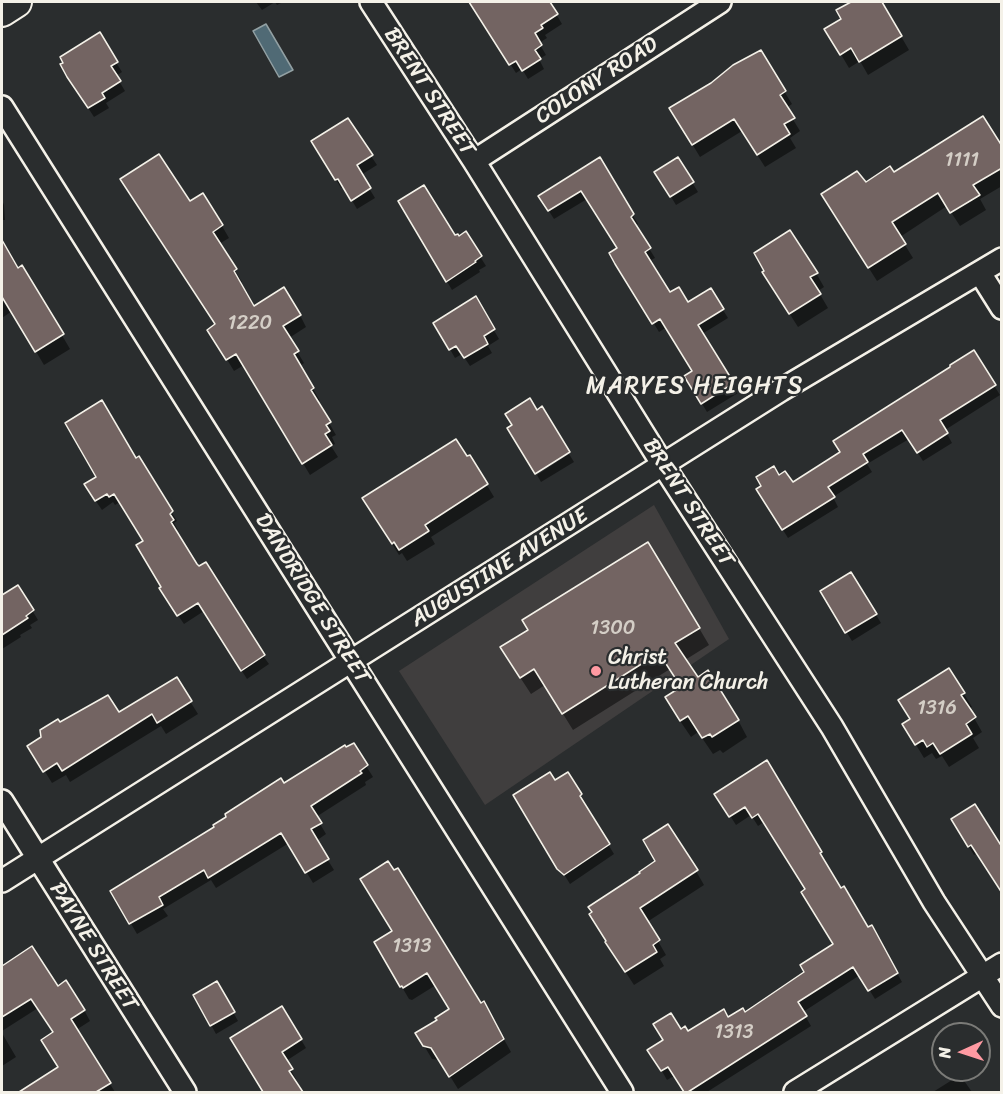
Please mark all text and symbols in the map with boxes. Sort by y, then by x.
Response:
street label: BRENT STREET [378,23,480,161]
street label: COLONY ROAD [531,32,663,130]
house number: 1111 [945,149,979,173]
house number: 1220 [228,312,272,336]
district label: MARYES HEIGHTS [587,373,803,401]
street label: BRENT STREET [637,434,739,572]
street label: AUGUSTINE AVENUE [406,503,594,633]
street label: DANDRIDGE STREET [249,509,375,689]
house number: 1300 [591,617,635,641]
place label: Christ Lutheran Church [608,645,769,696]
marker: Christ Lutheran Church [589,664,603,678]
house number: 1316 [917,697,957,721]
street label: PAYNE STREET [43,878,143,1016]
house number: 1313 [392,935,432,959]
house number: 1313 [714,1021,754,1045]
north arrow [931,1022,991,1082]
text: N [930,1047,959,1059]

